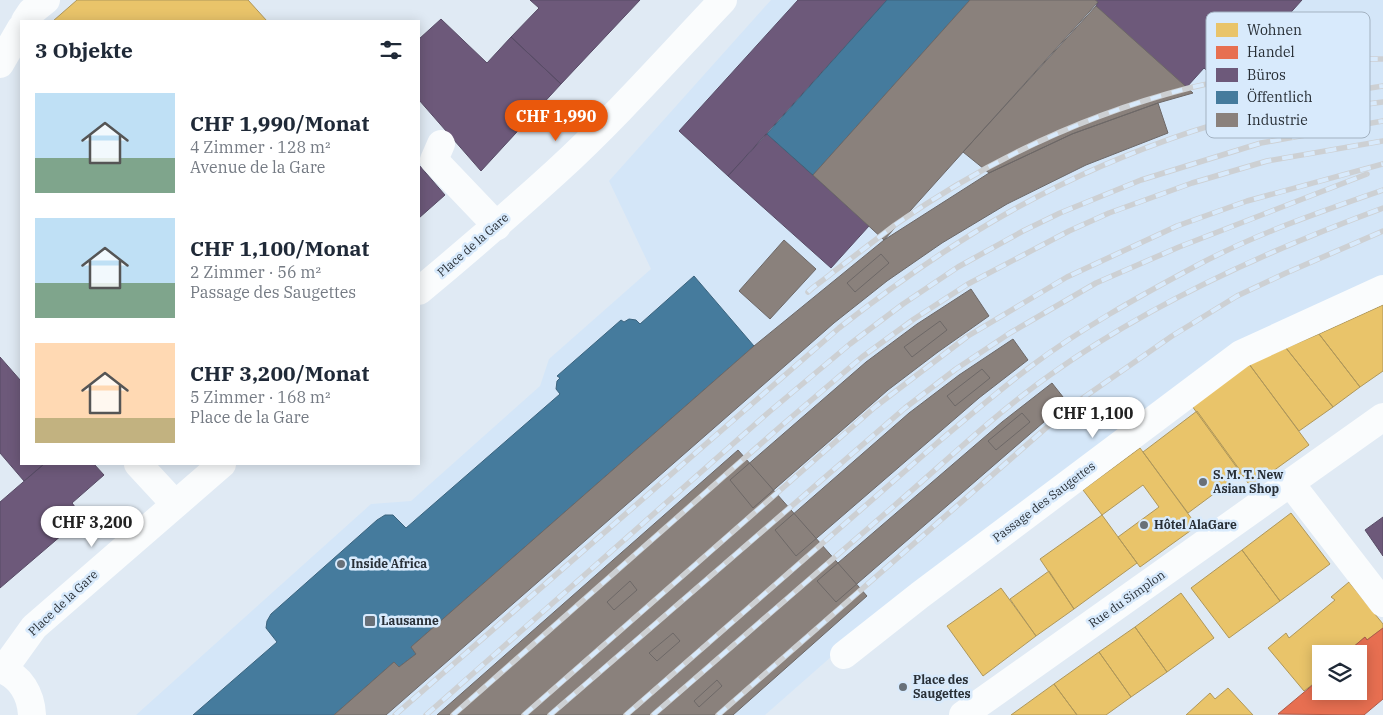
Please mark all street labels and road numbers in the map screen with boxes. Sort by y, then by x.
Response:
street label: Place de la Gare [434,210,511,280]
street label: Passage des Saugettes [989,458,1098,545]
street label: Rue du Simplon [1086,566,1168,630]
street label: Place de la Gare [25,567,100,639]

